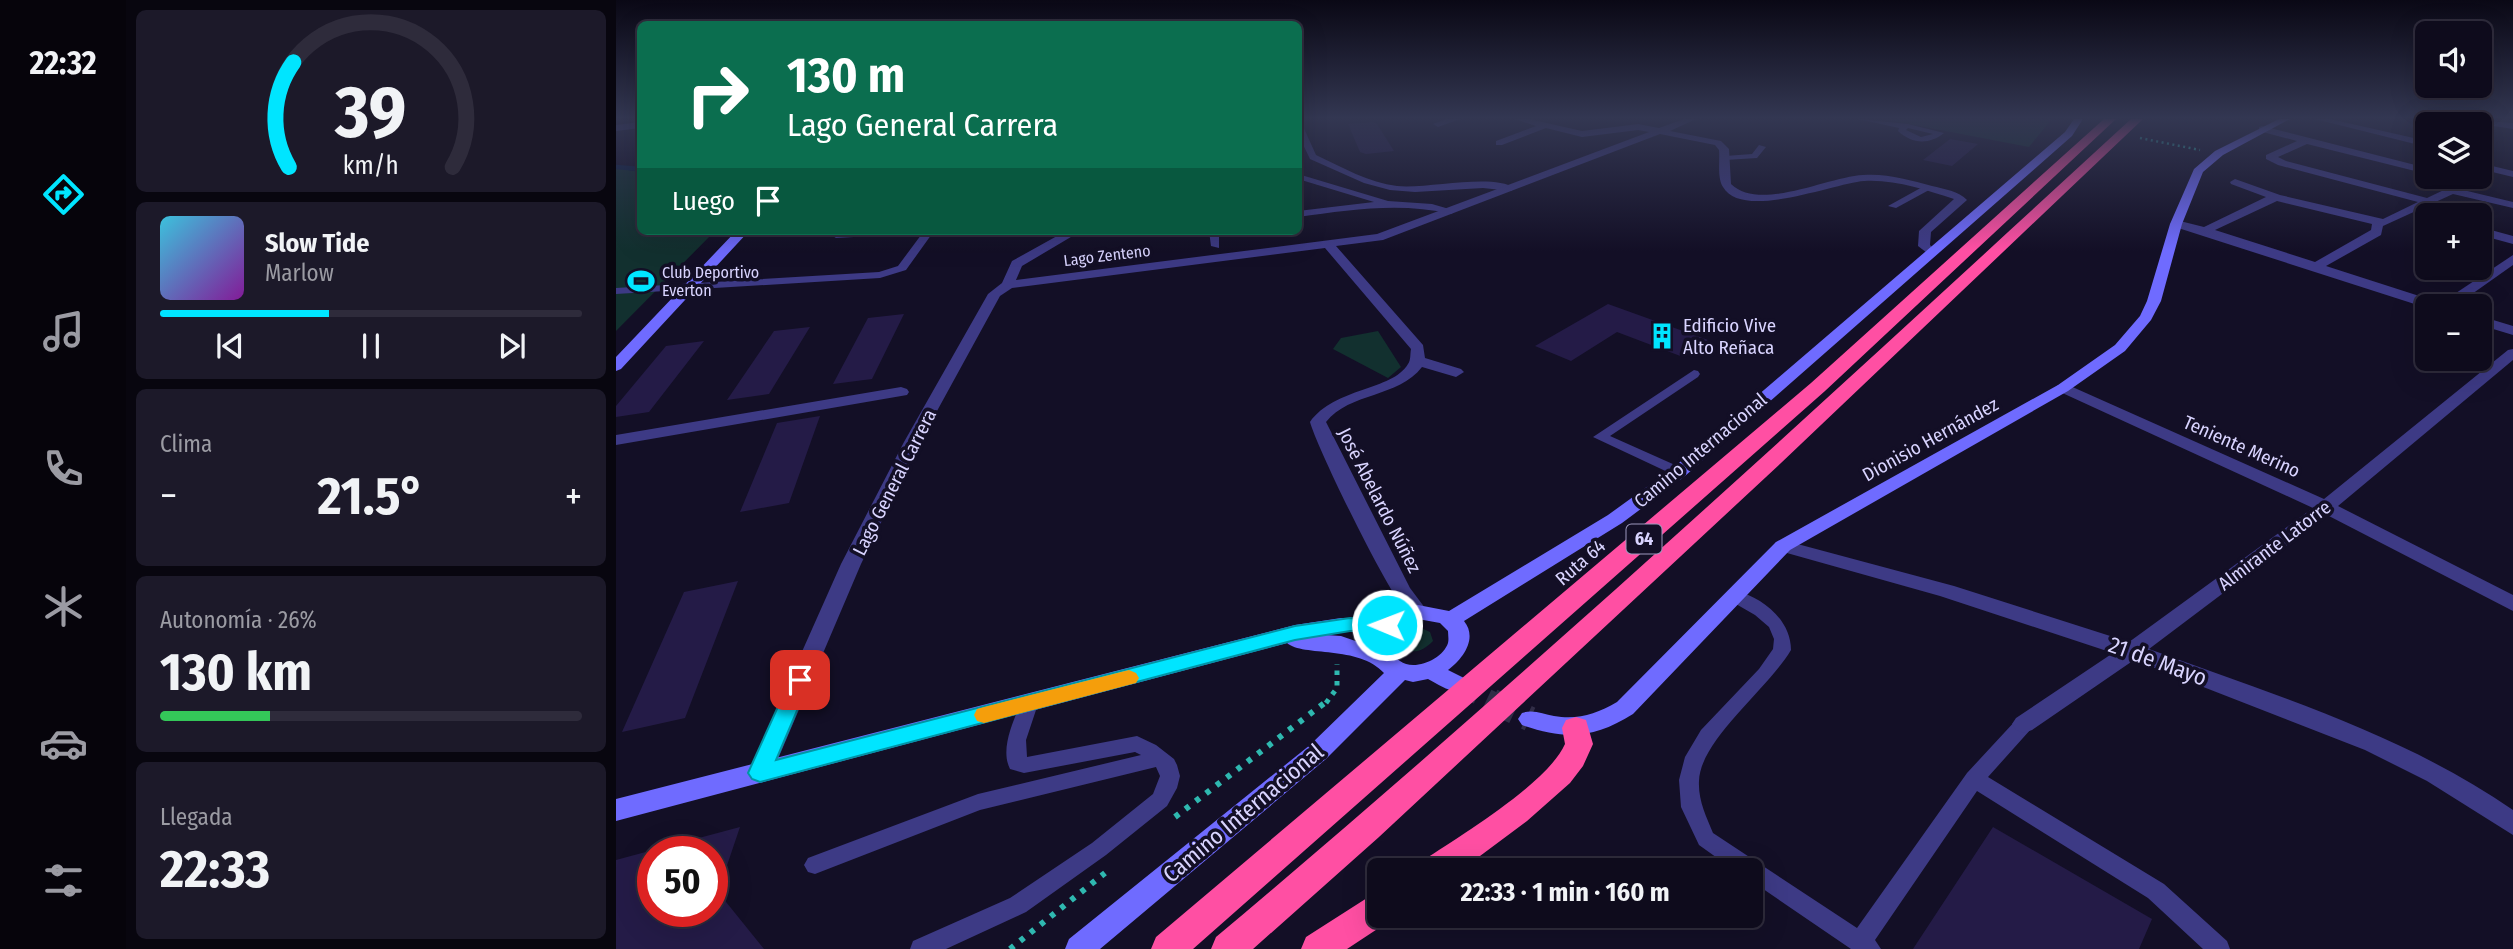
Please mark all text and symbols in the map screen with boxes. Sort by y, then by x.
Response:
map controls [2415,21,2492,371]
button: sound [2415,21,2492,98]
text: 22:32 [29,44,97,82]
text: 130 m [787,46,905,105]
icon: right [672,49,763,140]
text: 39 [334,69,407,156]
text: Lago General Carrera [787,106,1058,144]
button: layers [2415,112,2492,189]
text: km/h [343,151,399,181]
icon: directions [39,170,88,219]
icon: arrive [749,182,787,220]
text: Luego [672,186,735,217]
button: + [2415,203,2492,280]
text: Slow Tide [265,228,369,259]
street label: Lago Zenteno [1063,241,1152,270]
text: Marlow [265,259,334,287]
place label: Club Deportivo Everton [662,263,759,300]
sports icon: Club Deportivo Everton [626,266,656,296]
button: − [2415,294,2492,371]
icon: music [39,307,88,356]
place label: Edificio Vive Alto Reñaca [1683,314,1776,359]
building icon: Edificio Vive Alto Reñaca [1647,321,1677,351]
icon: previous [211,327,249,365]
icon: pause [352,327,390,365]
icon: next [493,327,531,365]
street label: Camino Internacional [1629,388,1771,513]
street label: Dionisio Hernández [1858,392,2003,486]
street label: Lago General Carrera [848,405,941,559]
street label: Teniente Merino [2180,410,2304,482]
street label: José Abelardo Núñez [1333,424,1426,577]
text: Clima [160,430,212,458]
icon: phone [39,444,88,493]
text: 21.5° [317,465,424,528]
text: − [160,473,177,519]
text: + [565,473,582,519]
street label: Almirante Latorre [2213,496,2335,595]
road number: 64 [1626,524,1662,554]
street label: Ruta 64 [1551,534,1610,590]
icon: climate [39,582,88,631]
position arrow [1350,588,1424,662]
text: Autonomía · 26% [160,606,317,634]
street label: 21 de Mayo [2105,630,2211,692]
text: 130 km [160,641,312,704]
pin [770,650,830,710]
icon: arrive [781,661,819,699]
icon: car [39,719,88,768]
street label: Camino Internacional [1157,738,1329,888]
text: Llegada [160,803,232,831]
speed limit sign: 50 [637,836,728,927]
text: 22:33 [160,838,270,901]
icon: filters [39,856,88,905]
text: 22:33 · 1 min · 160 m [1460,877,1670,908]

